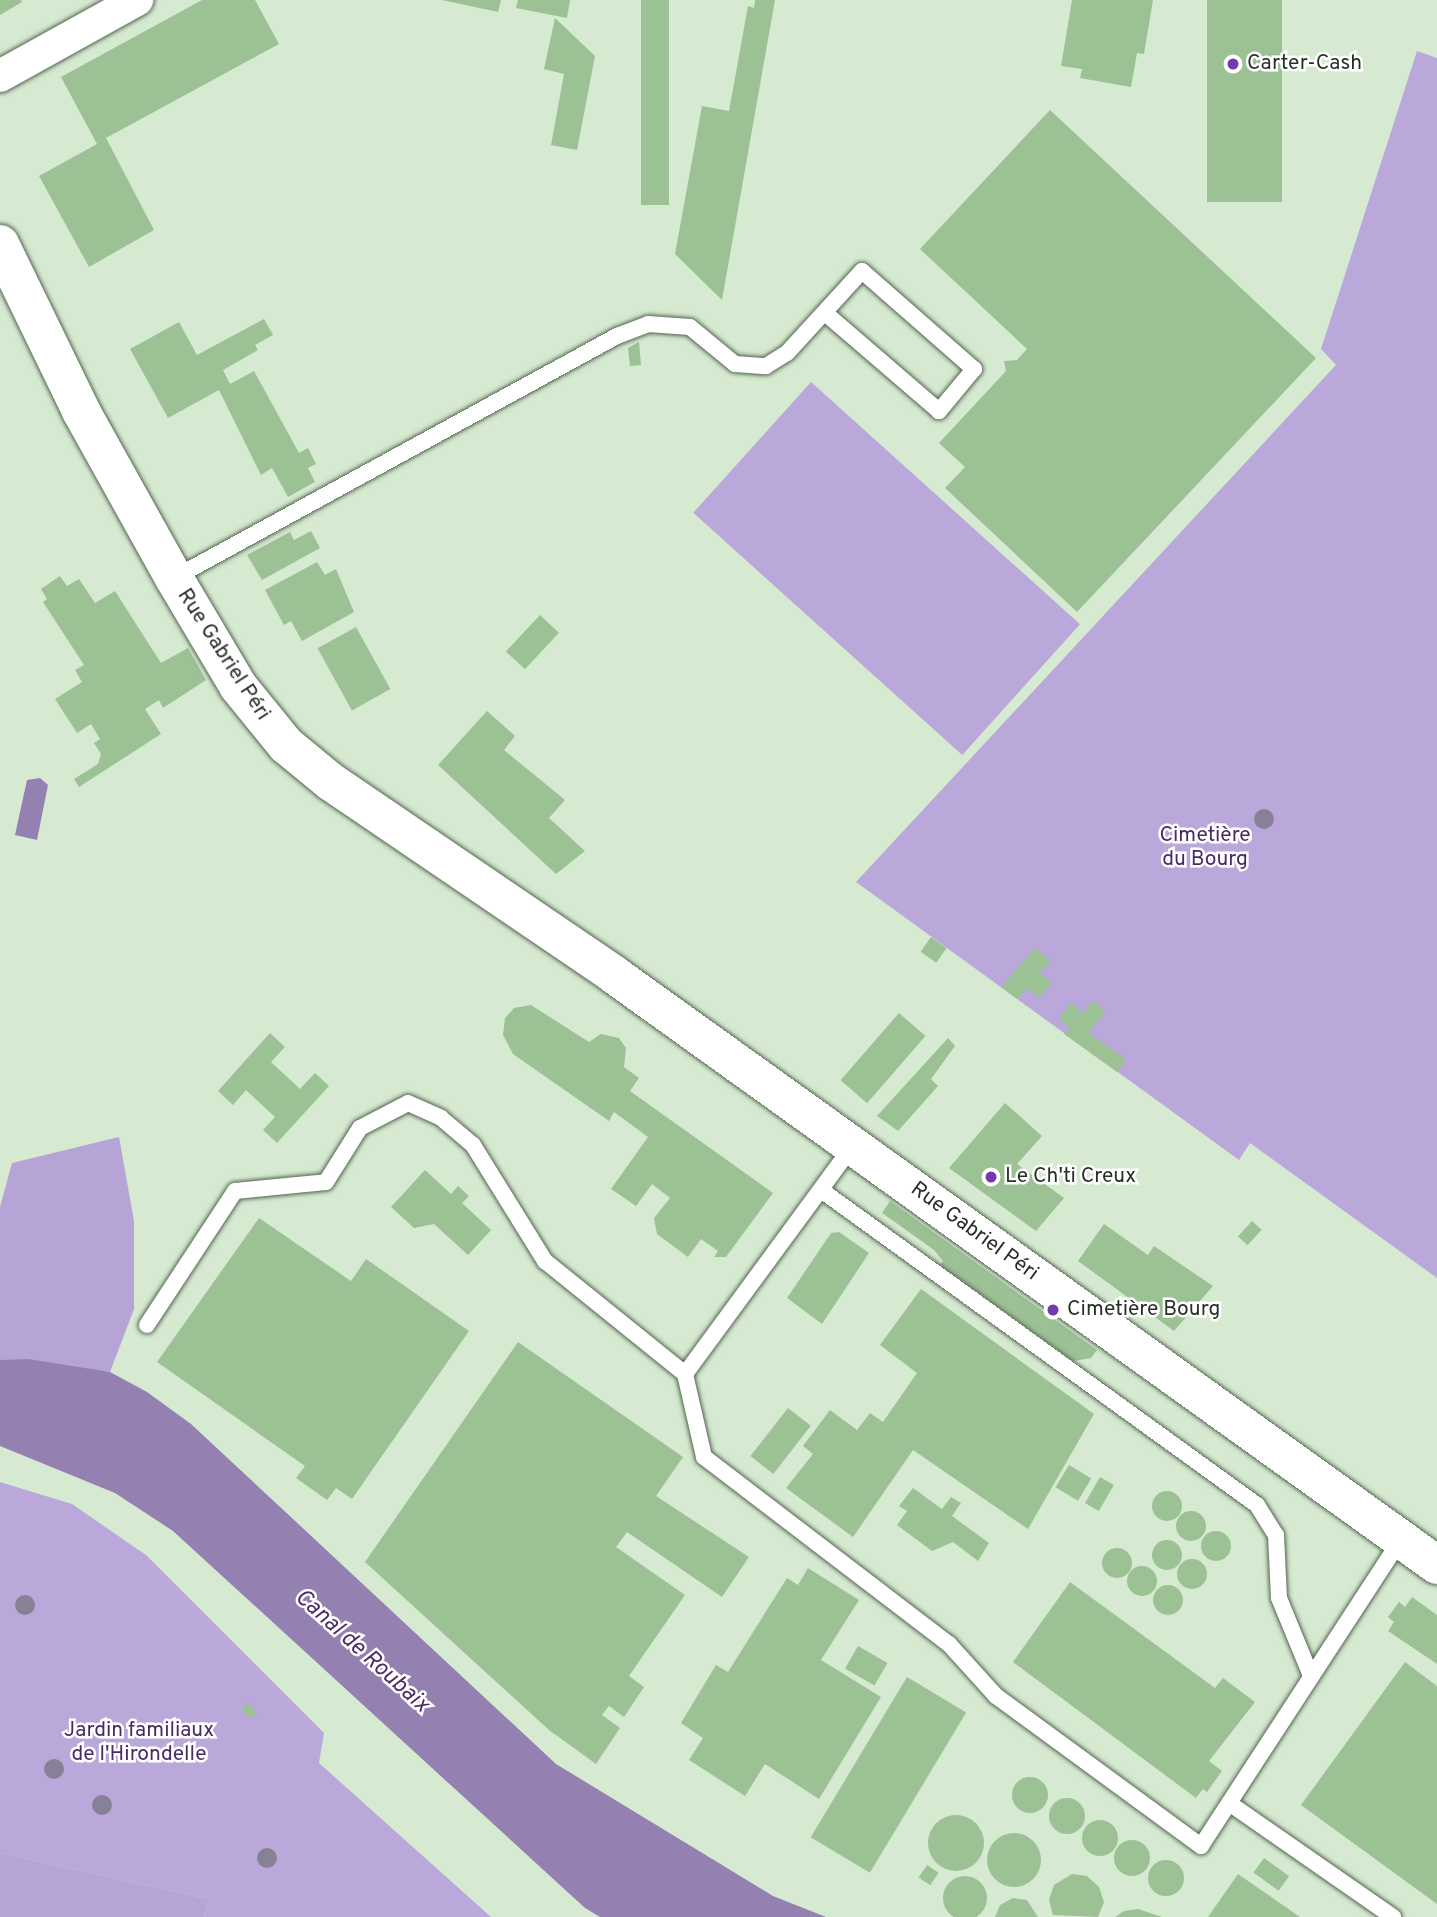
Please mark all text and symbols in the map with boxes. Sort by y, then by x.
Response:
place label: Carter-Cash [1247,51,1362,77]
marker: Carter-Cash [1225,56,1241,72]
street label: Rue Gabriel Péri [171,584,275,726]
park label: Cimetière du Bourg [1159,823,1251,873]
place label: Le Ch'ti Creux [1005,1164,1136,1190]
marker: Le Ch'ti Creux [983,1169,999,1185]
street label: Rue Gabriel Péri [905,1177,1043,1287]
place label: Cimetière Bourg [1067,1297,1220,1323]
marker: Cimetière Bourg [1045,1302,1061,1318]
water label: Canal de Roubaix [288,1584,434,1720]
park label: Jardin familiaux de l'Hirondelle [64,1718,214,1768]

